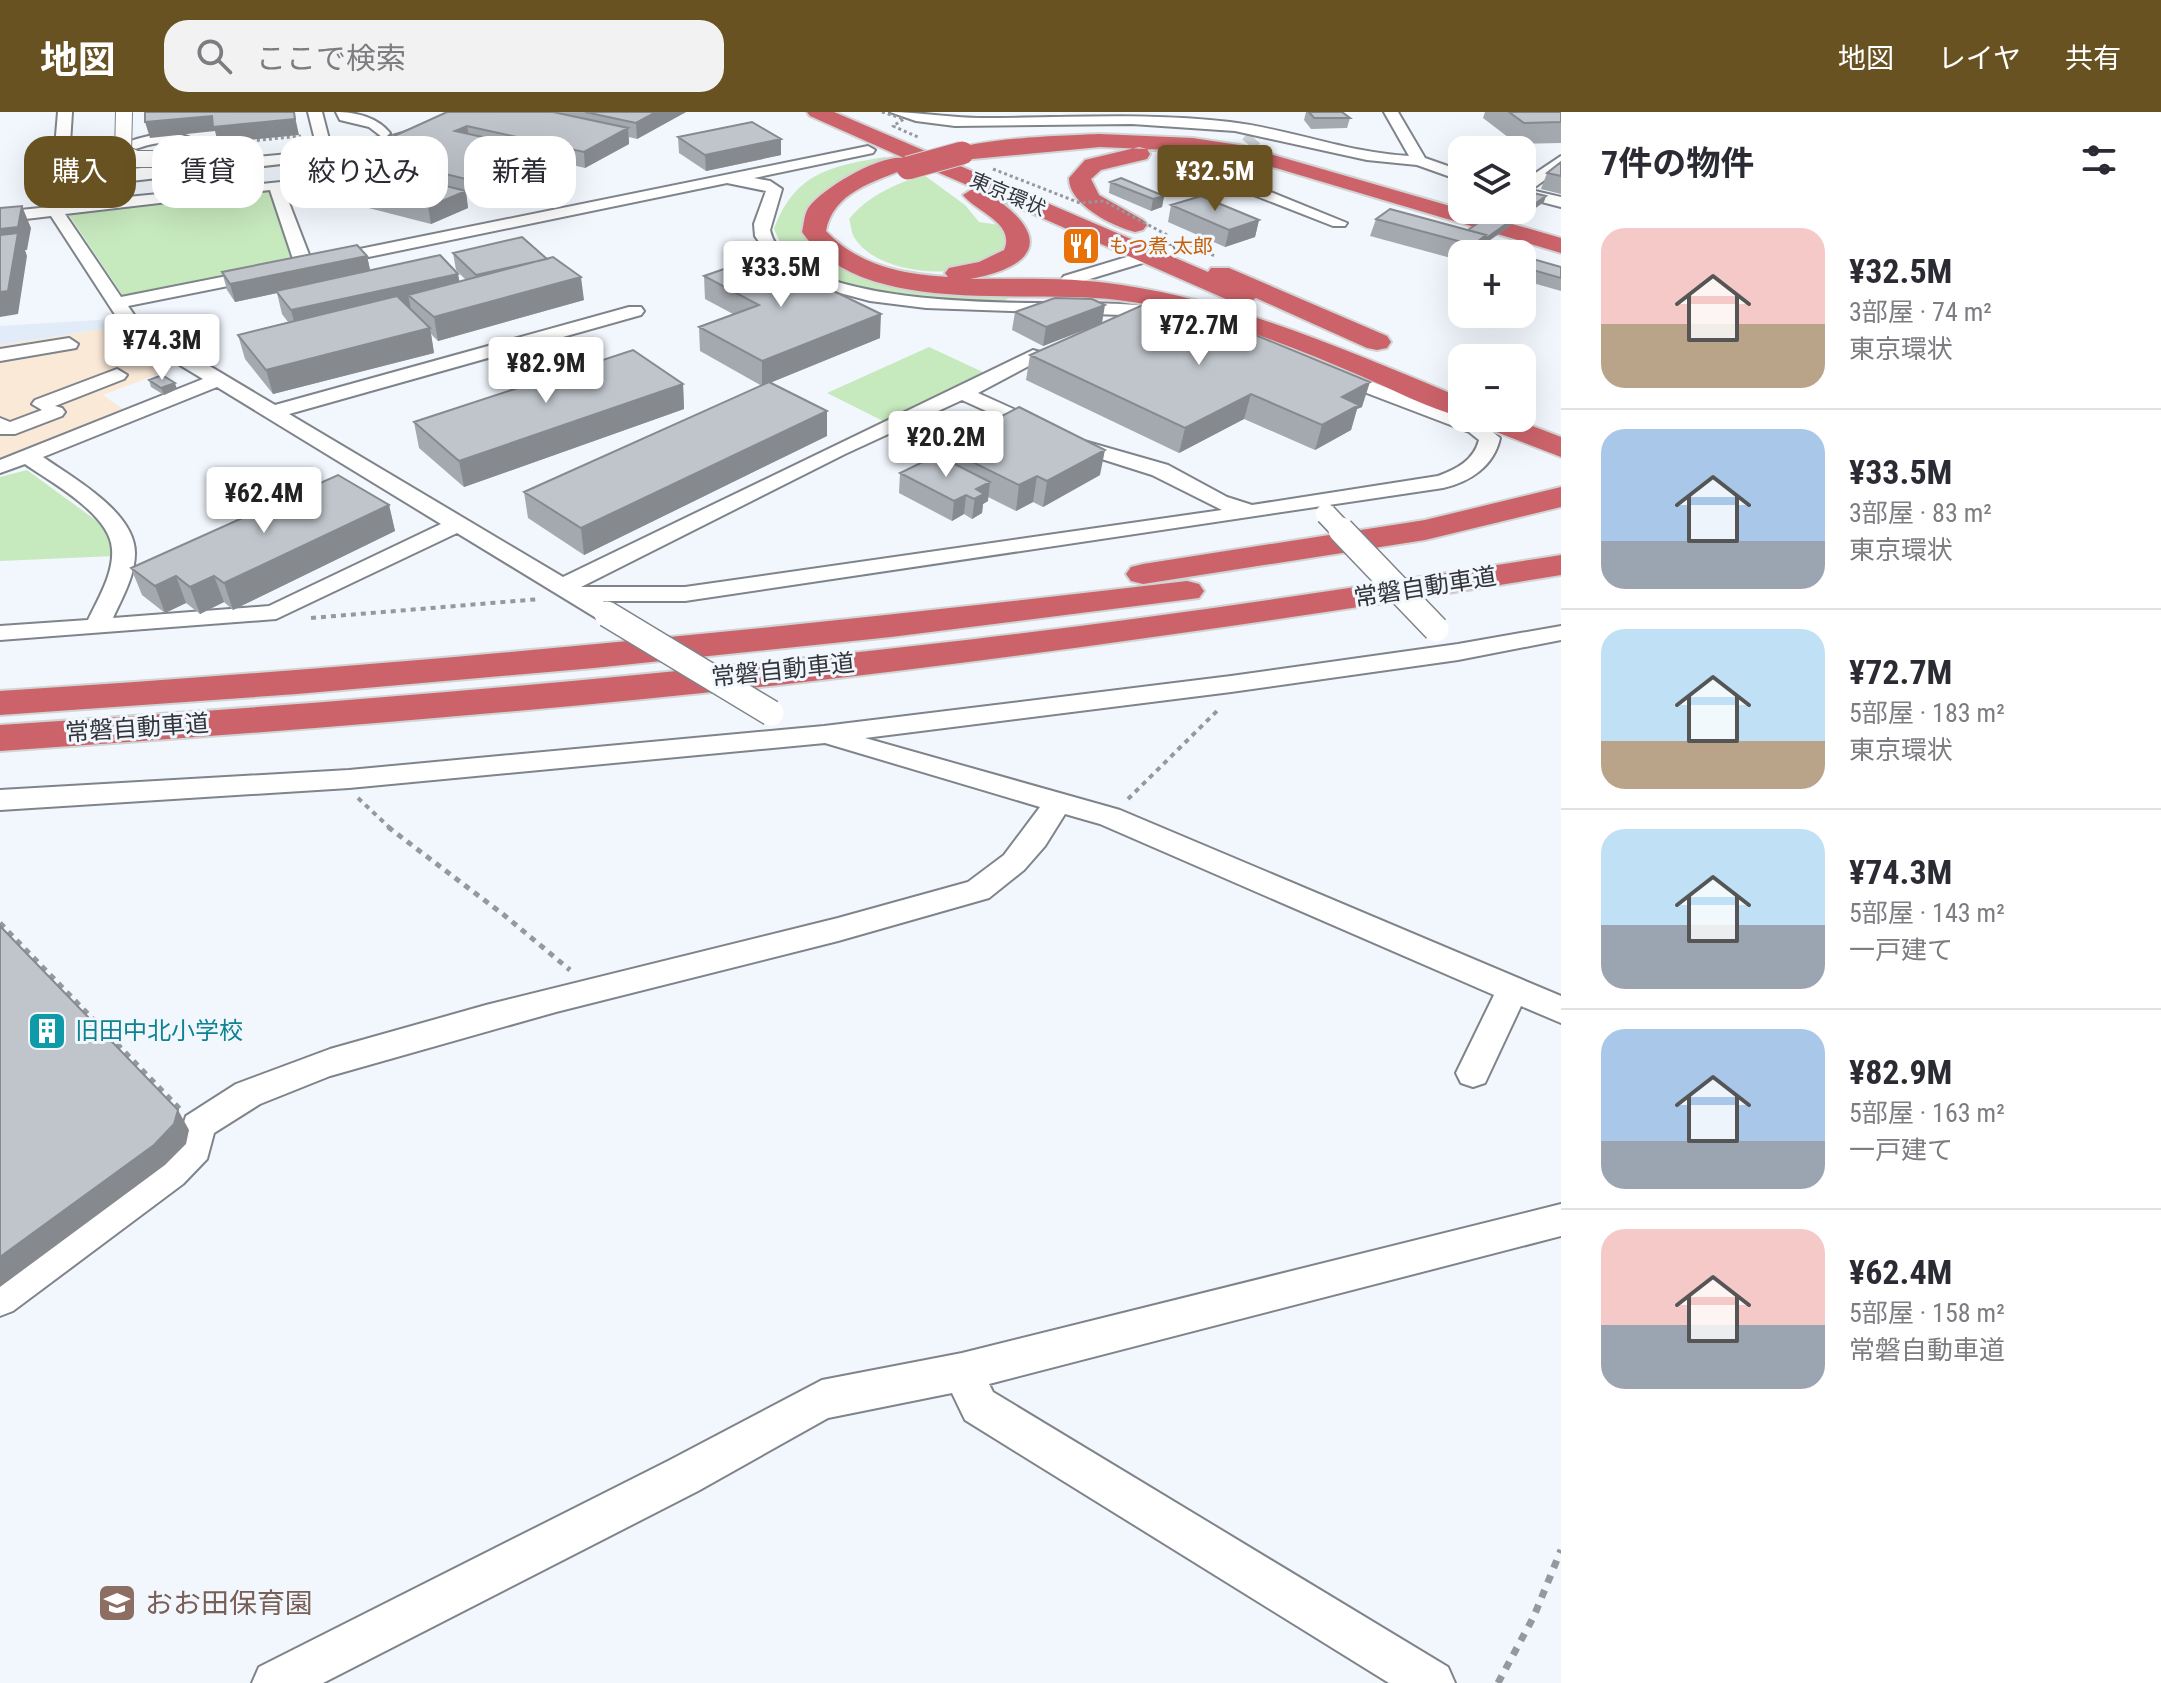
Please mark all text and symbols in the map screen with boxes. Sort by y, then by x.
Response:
search box [164,20,724,92]
icon: search [192,34,236,78]
text: 地図 [40,38,116,82]
text: ここで検索 [256,41,406,76]
text: 地図 [1838,42,1894,75]
text: レイヤ [1938,42,2021,75]
text: 共有 [2065,42,2121,75]
chip: 購入 [24,136,136,208]
chip: 賃貸 [152,136,264,208]
chip: 絞り込み [280,136,448,208]
chip: 新着 [464,136,576,208]
map controls [1448,136,1536,432]
button: layers [1448,136,1536,224]
icon: filters [2077,138,2121,182]
text: 7件の物件 [1601,143,1754,183]
pin: ¥32.5M [1150,145,1280,213]
text: ¥32.5M [1175,156,1255,186]
street label: 東京環状 [966,167,1050,221]
restaurant icon: もつ煮 太郎 [1060,225,1102,267]
place label: もつ煮 太郎 [1109,234,1213,258]
button: + [1448,240,1536,328]
pin: ¥33.5M [716,241,846,309]
text: ¥32.5M [1849,251,1952,291]
text: ¥33.5M [741,252,821,282]
icon: home [1665,260,1761,356]
text: 3部屋 · 74 m² [1849,297,1992,327]
pin: ¥72.7M [1134,299,1264,367]
text: ¥72.7M [1159,310,1239,340]
pin: ¥74.3M [97,314,227,382]
text: ¥74.3M [122,325,202,355]
text: 東京環状 [1849,334,1953,364]
pin: ¥82.9M [481,337,611,405]
button: − [1448,344,1536,432]
text: ¥82.9M [506,348,586,378]
pin: ¥20.2M [881,411,1011,479]
text: ¥20.2M [906,422,986,452]
text: ¥33.5M [1849,452,1952,492]
icon: home [1665,461,1761,557]
pin: ¥62.4M [199,467,329,535]
text: ¥62.4M [224,478,304,508]
text: 3部屋 · 83 m² [1849,498,1992,528]
text: 東京環状 [1849,535,1953,565]
street label: 常磐自動車道 [1352,562,1498,612]
street label: 常磐自動車道 [710,649,856,691]
text: ¥72.7M [1849,652,1952,692]
icon: home [1665,661,1761,757]
text: 5部屋 · 183 m² [1849,698,2005,728]
street label: 常磐自動車道 [64,709,210,747]
text: 東京環状 [1849,735,1953,765]
text: ¥74.3M [1849,852,1952,892]
icon: home [1665,861,1761,957]
text: 5部屋 · 143 m² [1849,898,2005,928]
text: 一戸建て [1849,935,1953,965]
building icon: 旧田中北小学校 [26,1010,68,1052]
place label: 旧田中北小学校 [75,1017,243,1045]
text: ¥82.9M [1849,1052,1952,1092]
icon: home [1665,1061,1761,1157]
text: 5部屋 · 163 m² [1849,1098,2005,1128]
text: 一戸建て [1849,1135,1953,1165]
text: ¥62.4M [1849,1252,1952,1292]
icon: home [1665,1261,1761,1357]
text: 5部屋 · 158 m² [1849,1298,2005,1328]
text: 常磐自動車道 [1849,1335,2005,1365]
school or university icon: おお田保育園 [96,1582,138,1624]
place label: おお田保育園 [145,1587,313,1620]

